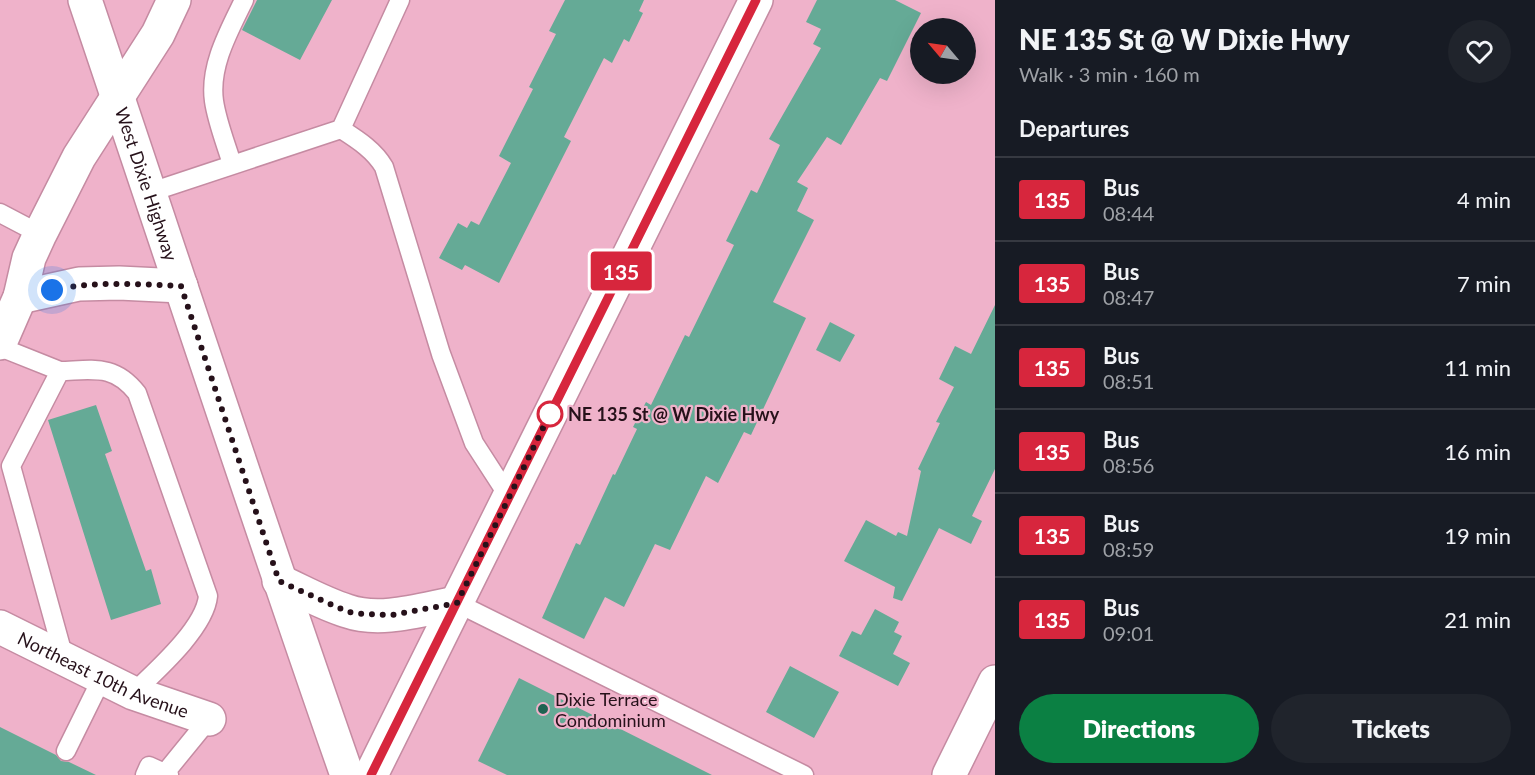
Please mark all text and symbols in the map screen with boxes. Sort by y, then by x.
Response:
north arrow [910,18,976,84]
map controls [910,18,976,84]
button: heart [1448,20,1511,83]
text: NE 135 St @ W Dixie Hwy [1019,22,1350,56]
text: Walk · 3 min · 160 m [1019,62,1200,86]
street label: West Dixie Highway [111,104,183,264]
text: Departures [1019,115,1129,142]
text: Bus [1103,174,1139,201]
text: 4 min [1457,186,1511,213]
text: 135 [1034,187,1070,212]
text: 08:44 [1103,201,1154,225]
line badge: 135 [586,252,656,290]
text: Bus [1103,258,1139,285]
text: 135 [603,259,639,284]
text: 7 min [1457,270,1511,297]
text: 135 [1034,271,1070,296]
your location [37,275,67,305]
text: 08:47 [1103,285,1154,309]
text: Bus [1103,342,1139,369]
text: 11 min [1444,354,1511,381]
text: 135 [1034,355,1070,380]
text: 08:51 [1103,369,1154,393]
marker: NE 135 St @ W Dixie Hwy [537,401,563,427]
place label: NE 135 St @ W Dixie Hwy [568,403,780,425]
text: Bus [1103,426,1139,453]
text: 16 min [1444,438,1511,465]
text: 135 [1034,439,1070,464]
text: 08:56 [1103,453,1154,477]
text: Bus [1103,510,1139,537]
text: 19 min [1444,522,1511,549]
text: 135 [1034,523,1070,548]
text: 08:59 [1103,537,1154,561]
text: Bus [1103,594,1139,621]
text: 21 min [1444,606,1511,633]
text: 135 [1034,607,1070,632]
text: 09:01 [1103,621,1154,645]
street label: Northeast 10th Avenue [14,627,192,722]
place label: Dixie Terrace Condominium [555,688,666,731]
button: Directions [1019,694,1259,763]
button: Tickets [1271,694,1511,763]
marker: Dixie Terrace Condominium [536,702,550,716]

